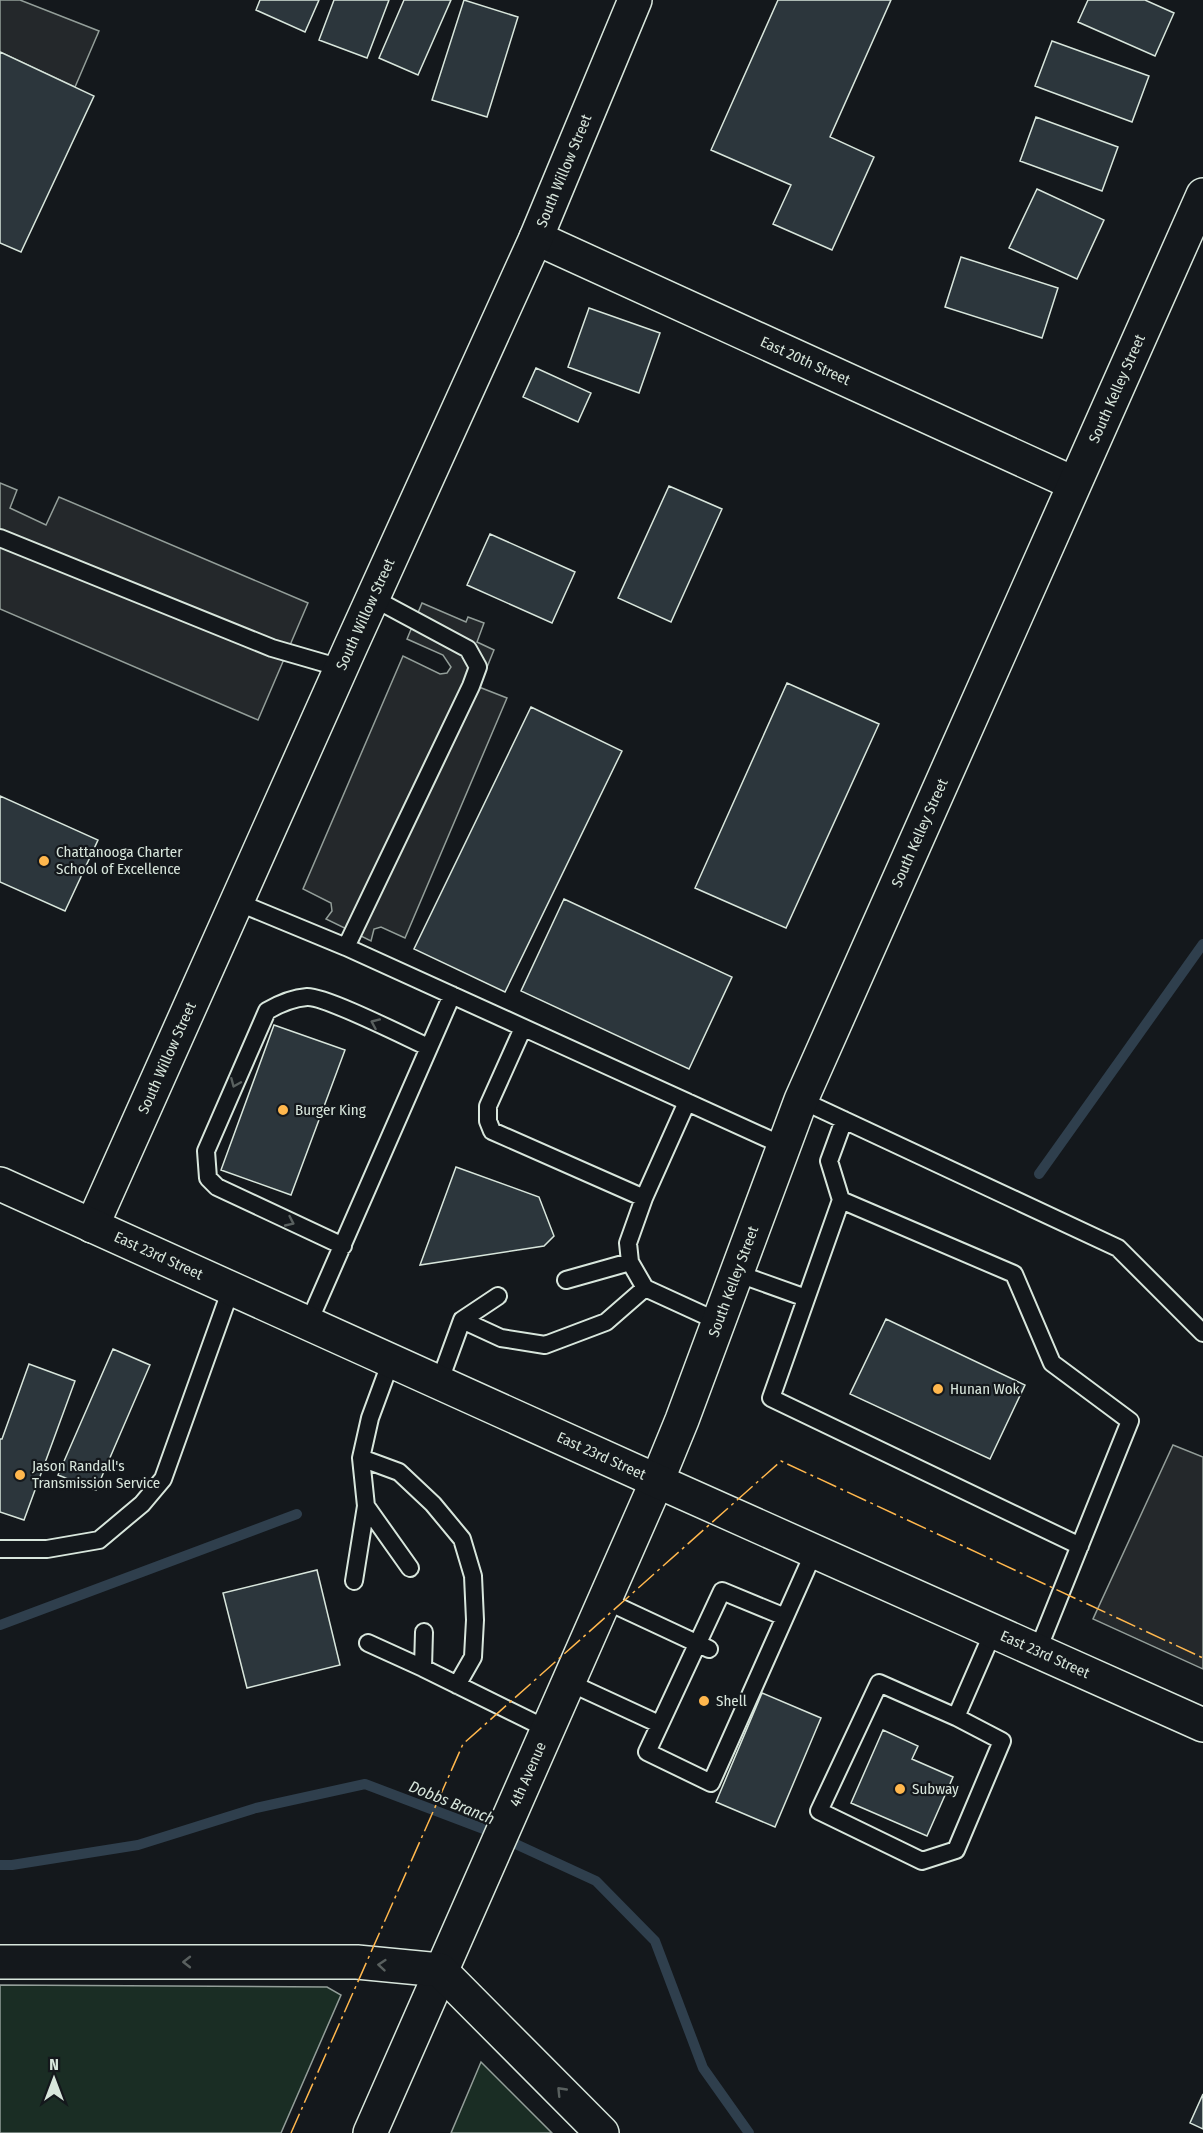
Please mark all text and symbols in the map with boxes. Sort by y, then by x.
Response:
street label: South Willow Street [532,112,595,230]
street label: South Kelley Street [1085,331,1149,446]
street label: East 20th Street [758,333,853,389]
street label: South Willow Street [332,556,398,673]
street label: South Kelley Street [888,776,952,890]
place label: Chattanooga Charter School of Excellence [56,843,183,878]
marker: Chattanooga Charter School of Excellence [37,854,51,868]
street label: South Willow Street [134,999,200,1117]
one-way arrow [370,1018,381,1030]
one-way arrow [231,1077,243,1088]
place label: Burger King [295,1101,366,1119]
marker: Burger King [276,1103,290,1117]
one-way arrow [284,1214,295,1226]
street label: South Kelley Street [705,1223,762,1340]
street label: East 23rd Street [111,1228,206,1284]
place label: Hunan Wok [950,1380,1020,1398]
marker: Hunan Wok [931,1382,945,1396]
street label: East 23rd Street [554,1428,649,1484]
place label: Jason Randall's Transmission Service [32,1457,160,1492]
marker: Jason Randall's Transmission Service [13,1468,27,1482]
street label: East 23rd Street [998,1627,1092,1682]
place label: Shell [716,1692,747,1710]
marker: Shell [697,1694,711,1708]
street label: 4th Avenue [506,1739,550,1809]
water label: Dobbs Branch [406,1777,497,1828]
place label: Subway [912,1780,959,1798]
marker: Subway [893,1782,907,1796]
one-way arrow [183,1956,192,1968]
one-way arrow [377,1959,387,1972]
north arrow [24,2049,84,2109]
text: N [49,2055,59,2074]
one-way arrow [558,2088,569,2099]

